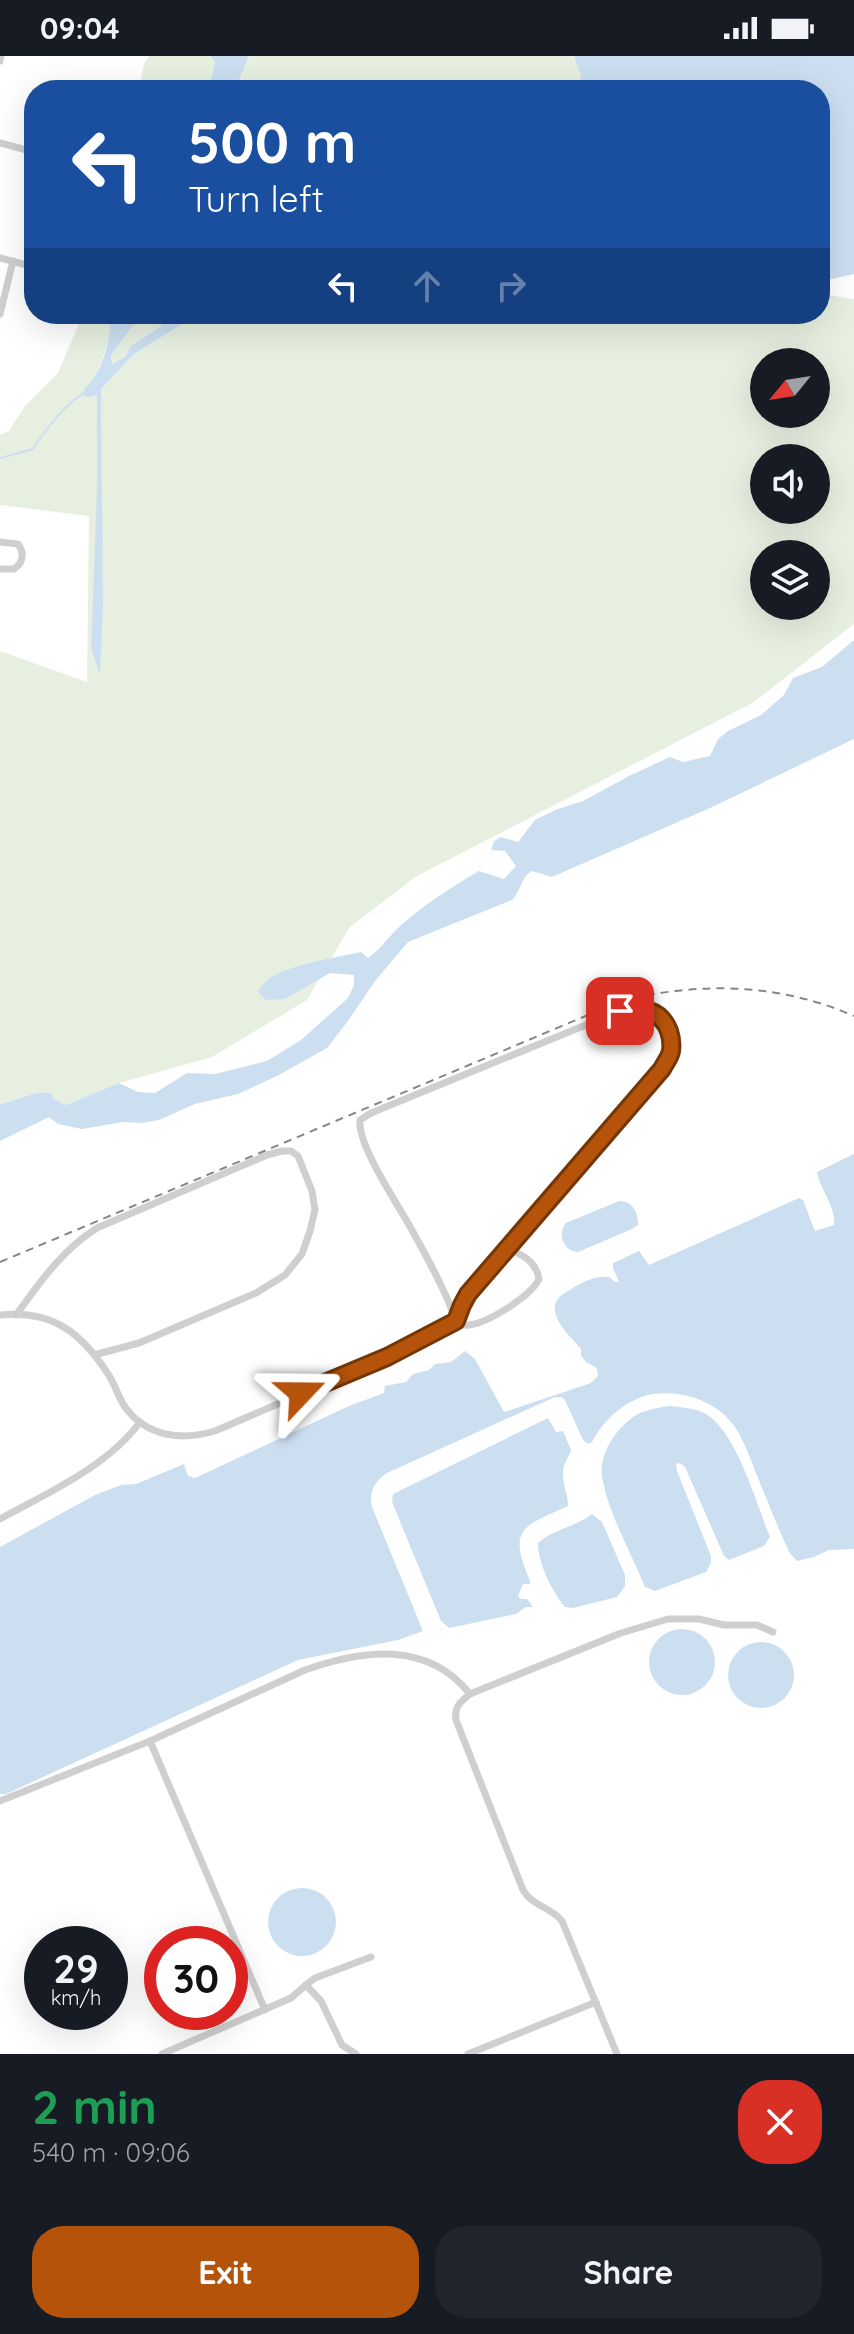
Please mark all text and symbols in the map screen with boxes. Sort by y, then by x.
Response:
text: 09:04 [40,9,120,47]
text: 500 m [188,107,356,177]
icon: left [56,112,160,216]
text: Turn left [188,176,324,221]
icon: left [321,264,365,308]
icon: ahead [405,264,449,308]
icon: right [489,264,533,308]
north arrow [750,348,830,428]
map controls [750,348,830,620]
button: sound [750,444,830,524]
button: layers [750,540,830,620]
pin [586,977,654,1045]
icon: arrive [598,989,642,1033]
position arrow [259,1351,343,1435]
speed limit sign: 30 [144,1926,248,2030]
text: 29 [53,1943,99,1993]
text: km/h [51,1985,101,2010]
text: 2 min [32,2076,157,2136]
button: close [738,2080,822,2164]
text: 540 m · 09:06 [32,2136,190,2169]
button: Exit [32,2226,419,2318]
button: Share [435,2226,822,2318]

